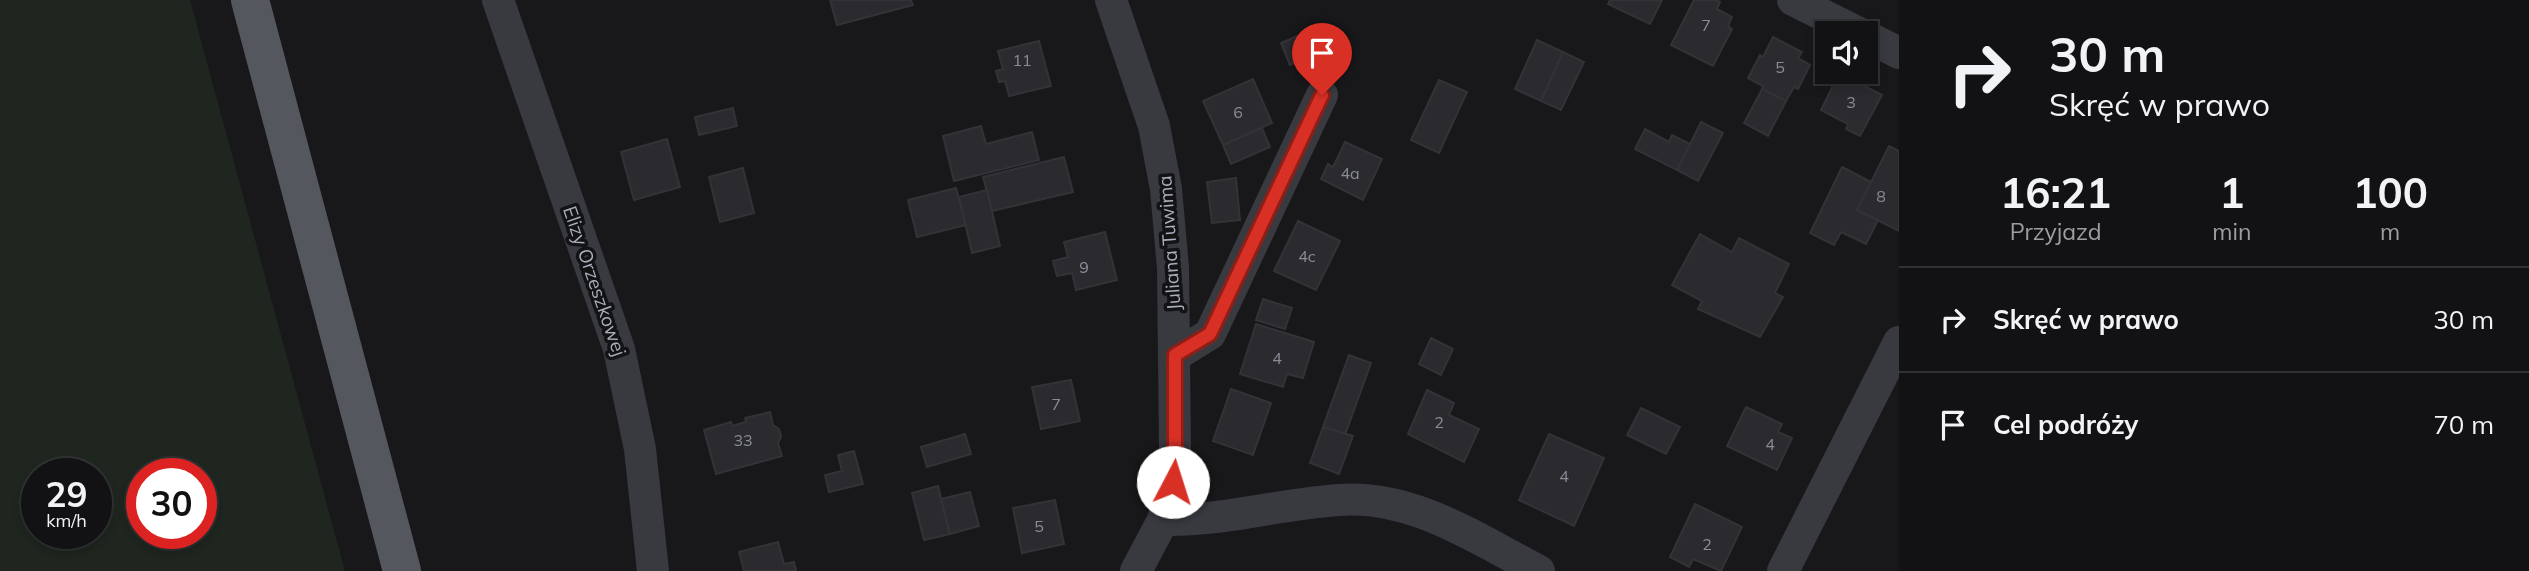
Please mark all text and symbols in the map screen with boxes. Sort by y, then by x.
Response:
house number: 7 [1701,15,1711,35]
map controls [1815,21,1878,84]
button: sound [1815,21,1878,84]
pin [1292,23,1352,95]
text: 30 m [2049,23,2165,84]
icon: right [1934,28,2025,119]
icon: arrive [1303,34,1341,72]
house number: 11 [1012,50,1032,70]
house number: 5 [1775,57,1785,77]
text: Skręć w prawo [2049,84,2270,124]
house number: 3 [1846,92,1856,112]
house number: 6 [1233,102,1243,122]
house number: 4a [1340,163,1360,183]
text: 16:21 [2000,166,2111,219]
text: 1 [2219,166,2244,219]
text: 100 [2352,166,2428,219]
street label: Juliana Tuwima [1152,175,1186,311]
house number: 8 [1876,186,1886,206]
street label: Elizy Orzeszkowej [558,203,632,359]
text: Przyjazd [2010,217,2102,246]
text: min [2212,217,2251,246]
text: m [2380,217,2400,246]
house number: 4c [1298,246,1316,266]
house number: 9 [1079,257,1089,277]
icon: right [1934,301,1972,339]
text: Skręć w prawo [1993,303,2179,336]
text: 30 m [2433,303,2494,336]
house number: 4 [1272,348,1282,368]
house number: 7 [1051,394,1061,414]
icon: arrive [1934,406,1972,444]
text: Cel podróży [1993,408,2138,441]
text: 70 m [2433,408,2494,441]
house number: 2 [1434,412,1444,432]
house number: 33 [733,430,753,450]
house number: 4 [1765,434,1775,454]
position arrow [1136,445,1210,519]
speed limit sign: 30 [126,458,217,549]
house number: 4 [1559,466,1569,486]
text: 29 [45,472,88,516]
text: km/h [46,509,87,532]
house number: 5 [1034,516,1044,536]
house number: 2 [1702,534,1712,554]

